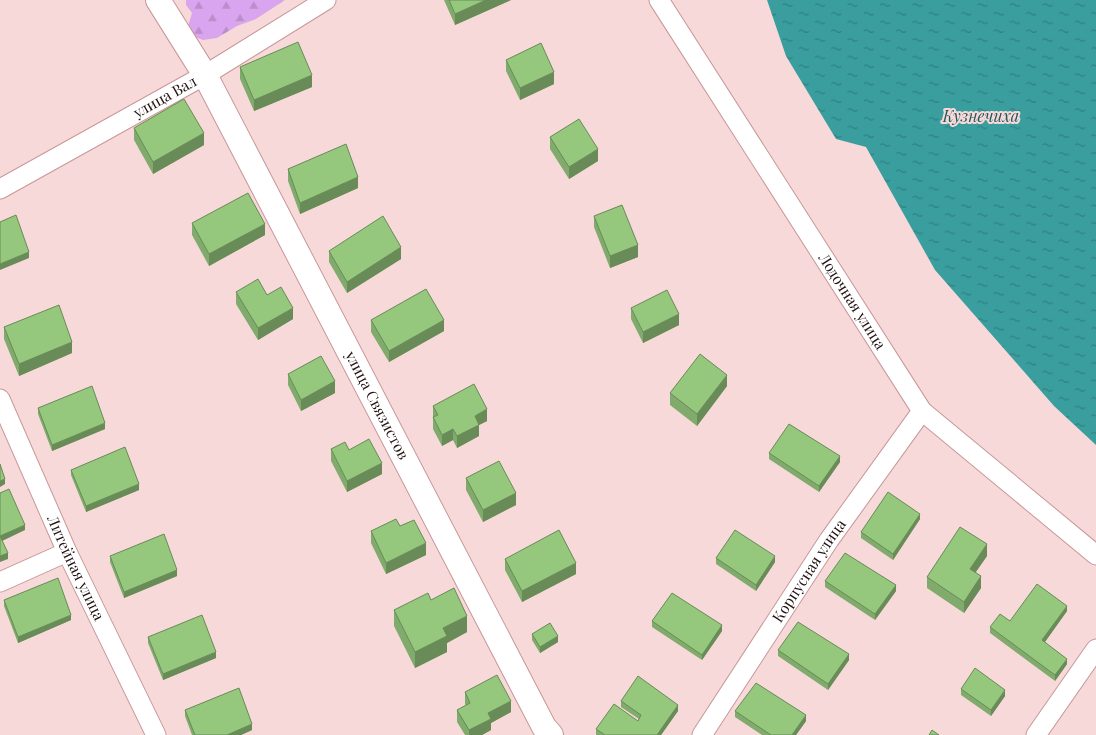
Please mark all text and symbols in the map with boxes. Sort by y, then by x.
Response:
street label: улица Вал [129,70,200,122]
water label: Кузнечиха [942,105,1019,126]
street label: Лодочная улица [814,248,891,353]
street label: улица Связистов [341,347,414,463]
street label: Литейная улица [43,511,110,624]
street label: Корпусная улица [767,514,850,626]

